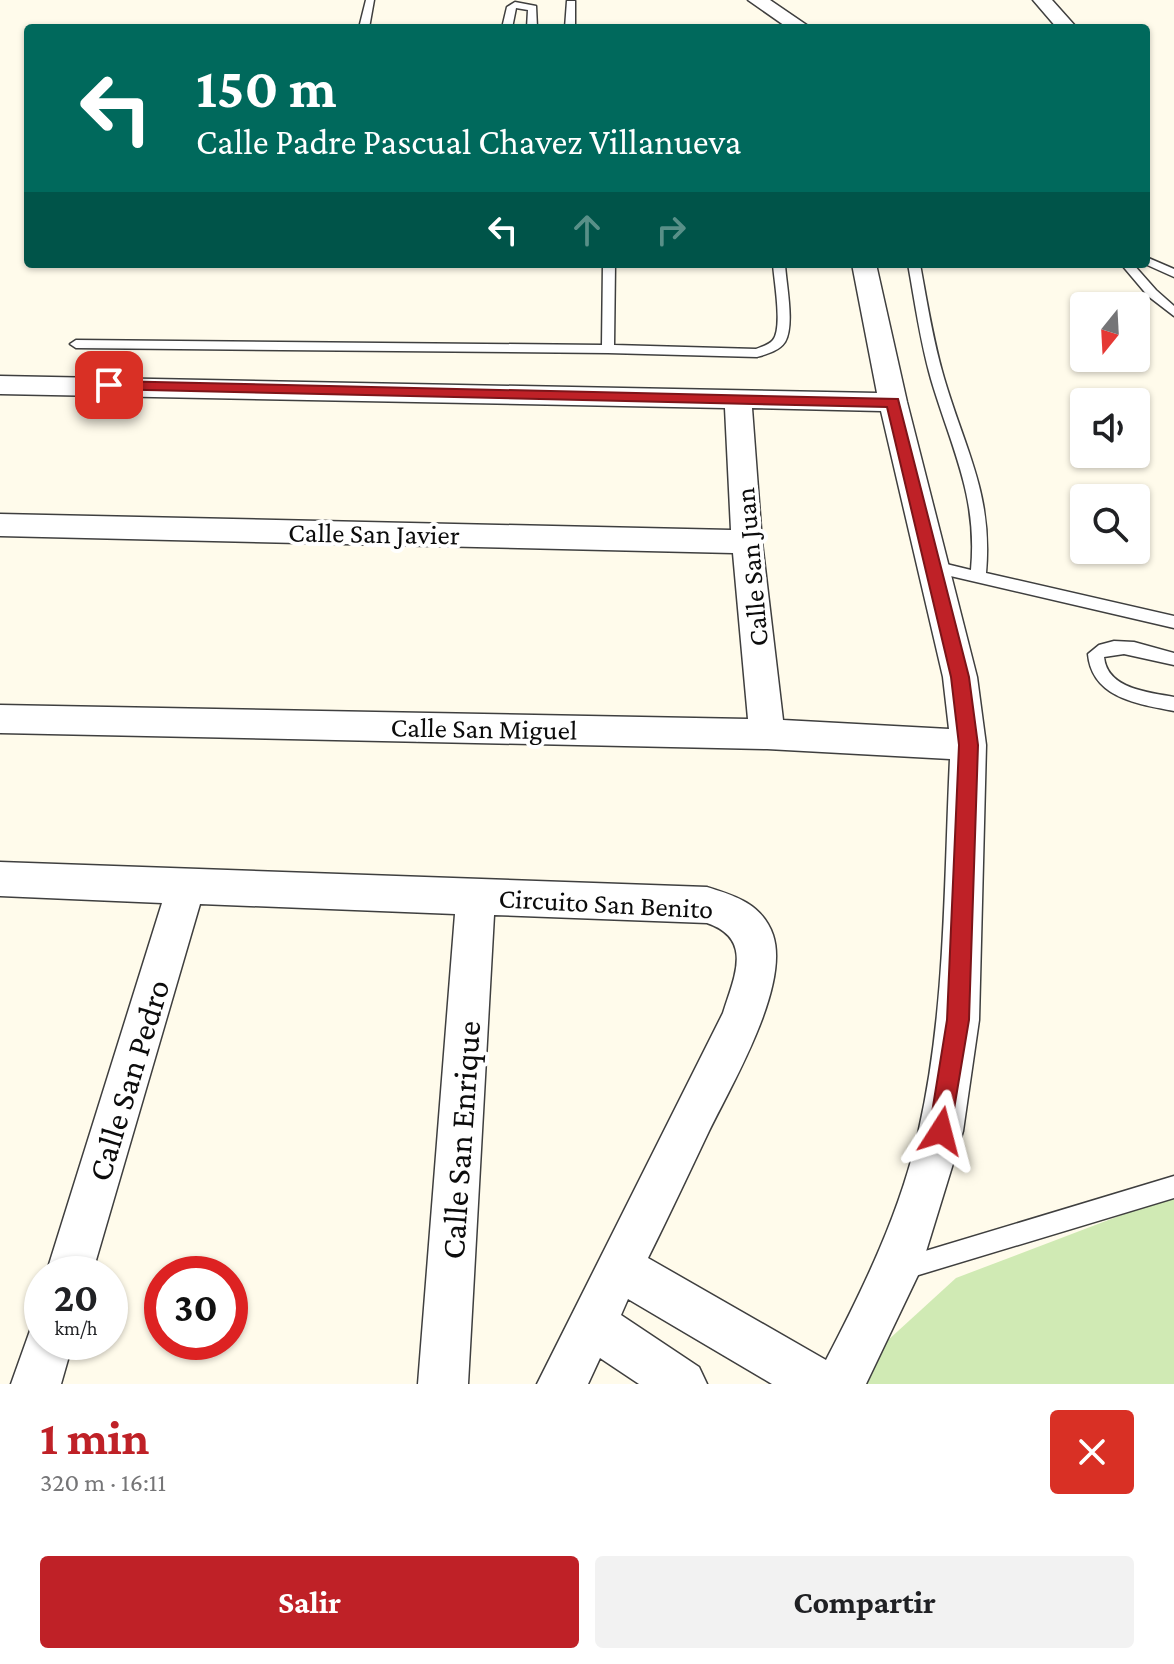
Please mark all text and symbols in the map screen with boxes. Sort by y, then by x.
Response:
icon: left [64,56,168,160]
text: 150 m [196,57,337,119]
text: Calle Padre Pascual Chavez Villanueva [196,122,742,162]
icon: left [481,208,525,252]
icon: ahead [565,208,609,252]
icon: right [649,208,693,252]
north arrow [1070,292,1150,372]
map controls [1070,292,1150,564]
pin [75,351,143,419]
icon: arrive [87,363,131,407]
button: sound [1070,388,1150,468]
button: search [1070,484,1150,564]
street label: Calle San Juan [729,486,774,648]
street label: Calle San Javier [288,517,460,550]
street label: Calle San Miguel [390,711,578,746]
street label: Circuito San Benito [498,882,714,925]
street label: Calle San Pedro [80,975,177,1185]
street label: Calle San Enrique [434,1019,488,1261]
position arrow [899,1089,983,1173]
speed limit sign: 30 [144,1256,248,1360]
text: 20 [54,1275,98,1320]
text: km/h [54,1317,98,1339]
button: close [1050,1410,1134,1494]
text: 1 min [40,1411,149,1464]
text: 320 m · 16:11 [40,1468,166,1497]
button: Salir [40,1556,579,1648]
button: Compartir [595,1556,1134,1648]

